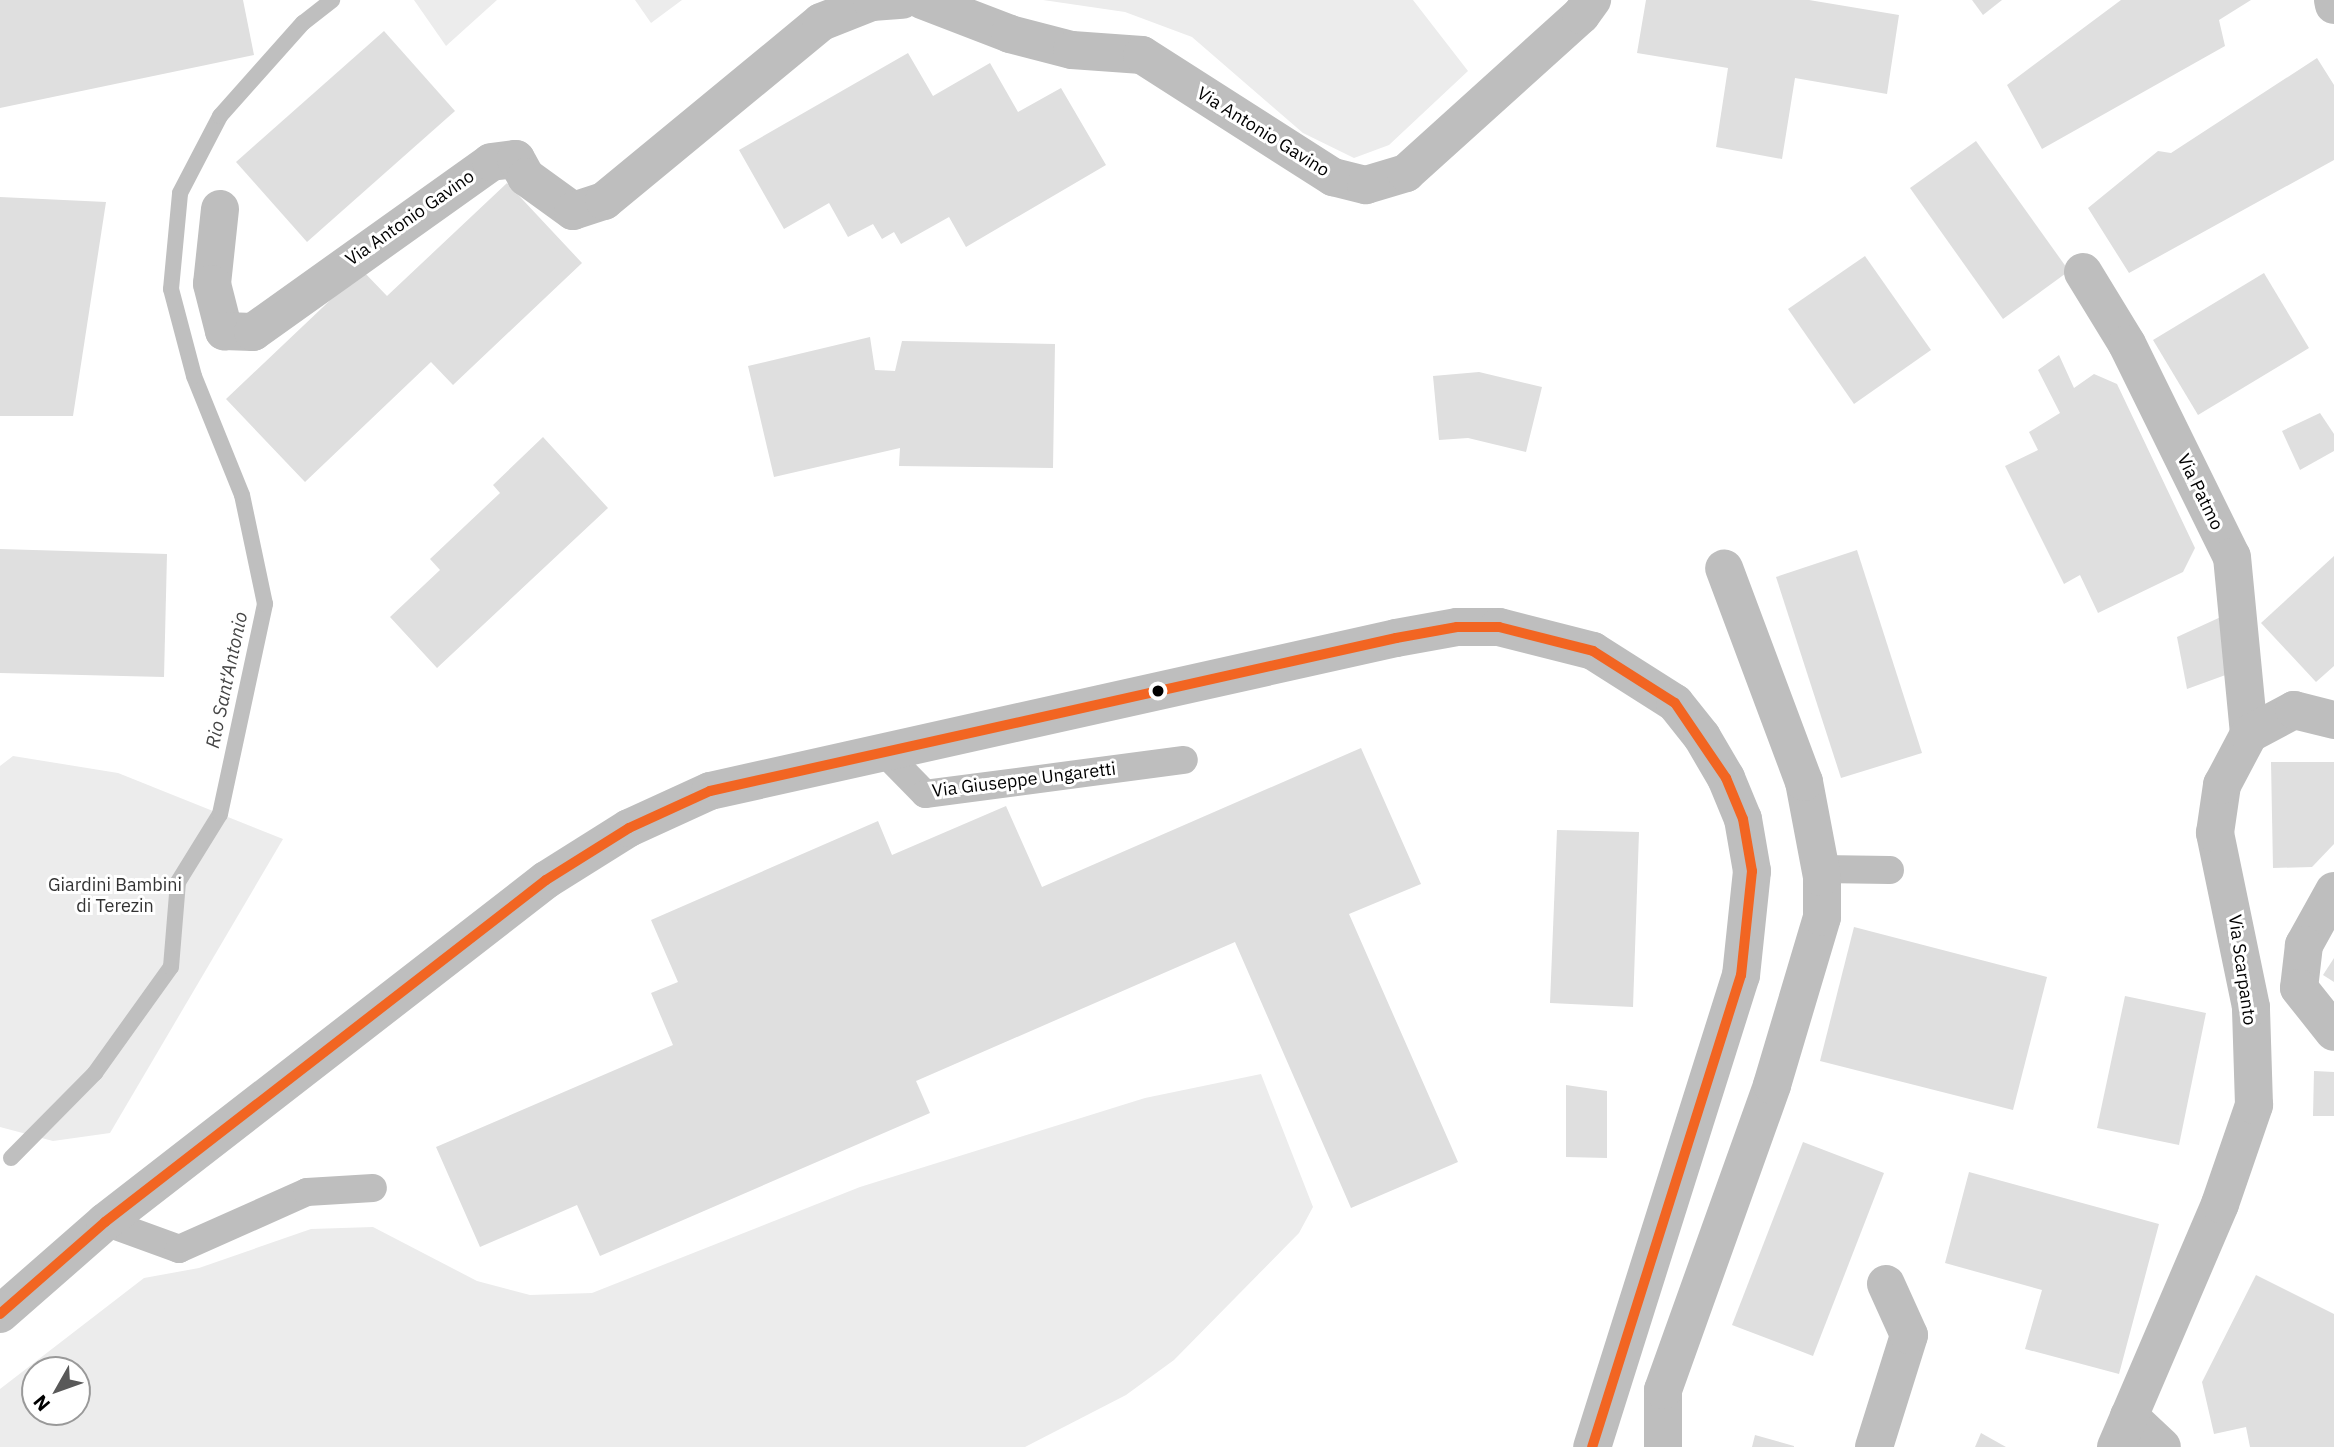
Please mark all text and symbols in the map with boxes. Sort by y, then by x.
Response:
street label: Via Antonio Gavino [1193,83,1333,181]
street label: Via Antonio Gavino [342,166,478,270]
street label: Via Patmo [2172,451,2228,533]
water label: Rio Sant'Antonio [201,610,253,750]
unlabelled marker [1151,684,1165,698]
street label: Via Giuseppe Ungaretti [931,758,1117,802]
park label: Giardini Bambini di Terezin [48,875,182,917]
street label: Via Scarpanto [2224,913,2260,1027]
north arrow [21,1356,91,1426]
text: N [28,1390,55,1416]

